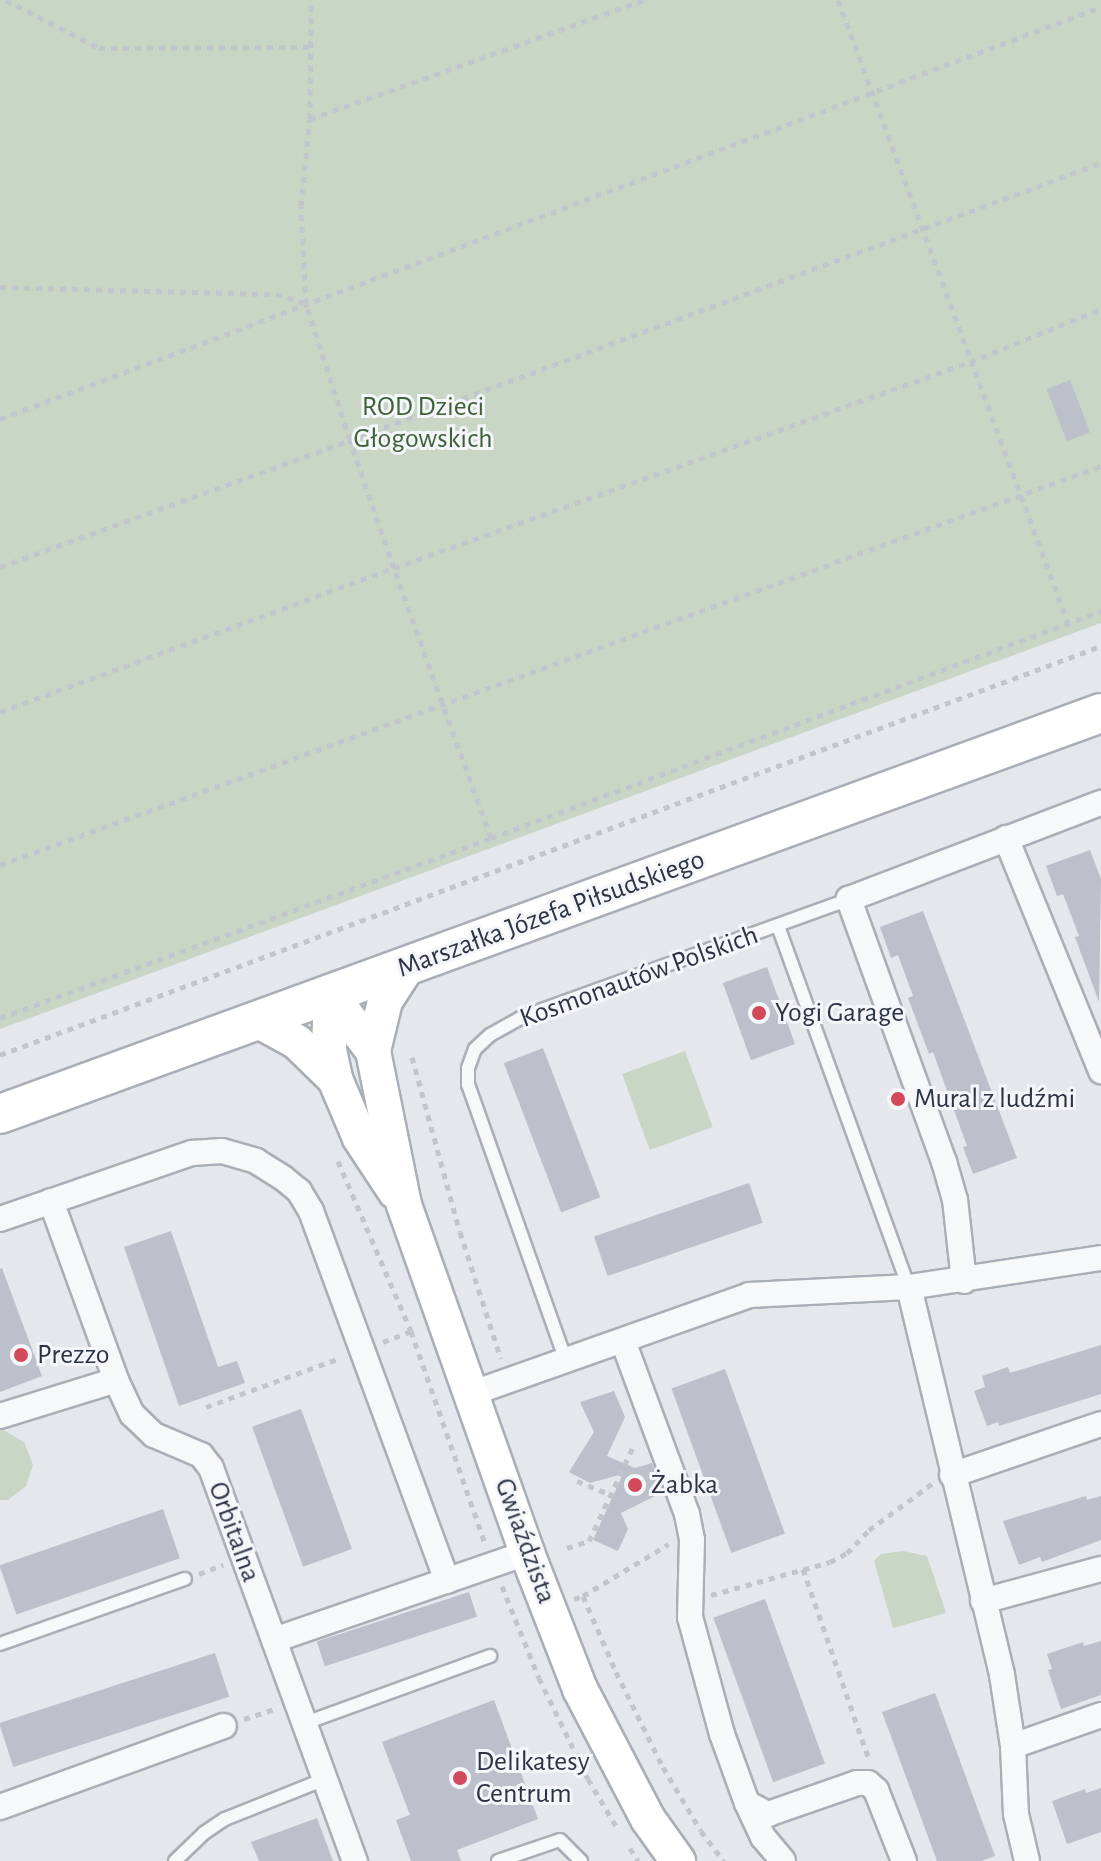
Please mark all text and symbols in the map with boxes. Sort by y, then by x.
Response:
park label: ROD Dzieci Głogowskich [354,390,492,456]
street label: Marszałka Józefa Piłsudskiego [393,843,709,985]
street label: Kosmonautów Polskich [515,918,763,1036]
place label: Yogi Garage [775,996,904,1030]
marker: Yogi Garage [750,1004,768,1022]
place label: Mural z ludźmi [914,1082,1075,1116]
marker: Mural z ludźmi [889,1090,907,1108]
place label: Prezzo [37,1338,110,1372]
marker: Prezzo [12,1346,30,1364]
place label: Żabka [651,1468,718,1502]
street label: Gwiaździsta [487,1474,563,1608]
marker: Żabka [626,1476,644,1494]
street label: Orbitalna [200,1477,268,1587]
place label: Delikatesy Centrum [476,1745,590,1811]
marker: Delikatesy Centrum [451,1769,469,1787]

